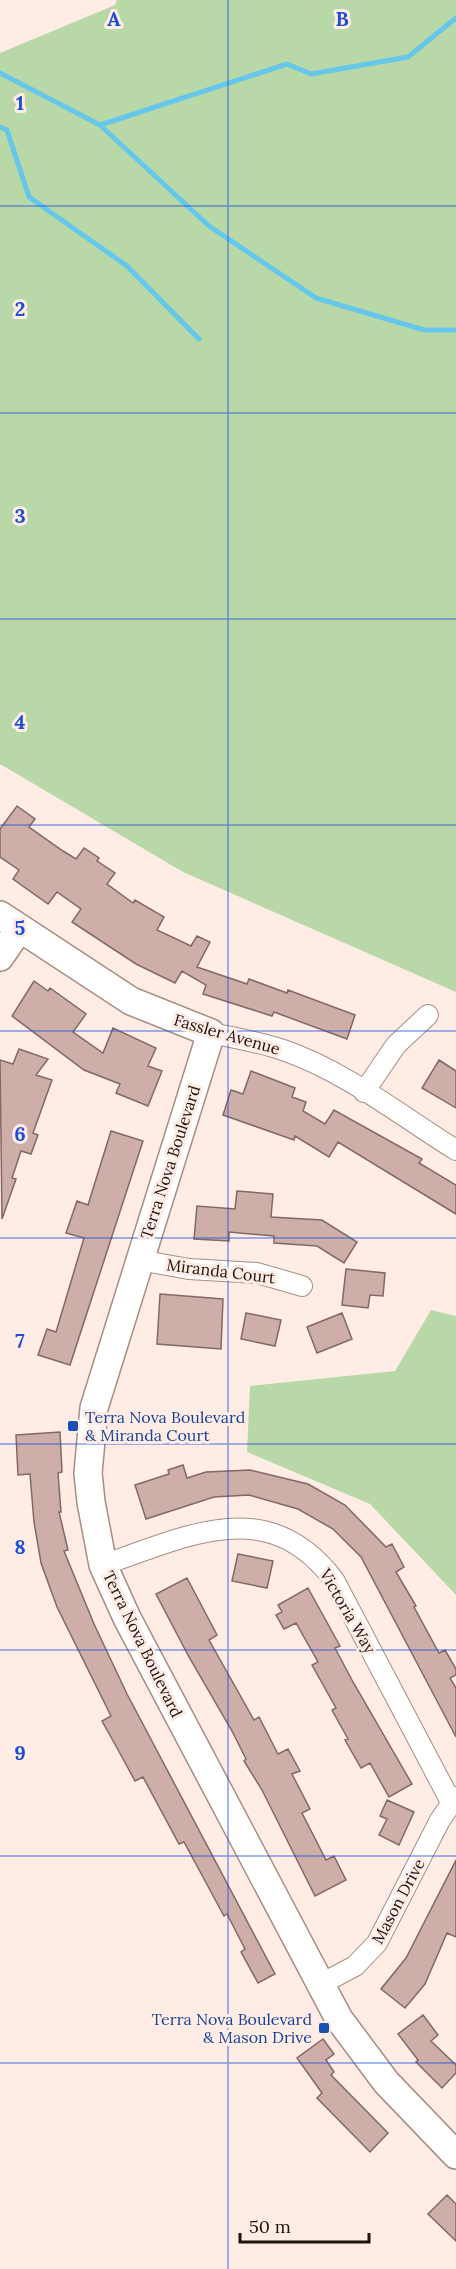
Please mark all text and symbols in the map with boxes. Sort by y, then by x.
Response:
text: A [107,6,121,31]
text: B [335,6,349,31]
text: 1 [16,90,24,115]
text: 2 [15,296,25,321]
text: 3 [14,503,26,528]
text: 4 [15,709,26,734]
text: 5 [15,915,26,940]
street label: Fassler Avenue [172,1009,283,1059]
street label: Terra Nova Boulevard [136,1082,204,1241]
text: 6 [14,1121,26,1146]
street label: Miranda Court [166,1254,277,1288]
text: 7 [15,1328,25,1353]
place label: Terra Nova Boulevard & Miranda Court [85,1407,246,1445]
marker: Terra Nova Boulevard & Miranda Court [66,1419,80,1433]
text: 8 [14,1534,26,1559]
street label: Victoria Way [315,1564,381,1657]
street label: Terra Nova Boulevard [99,1568,187,1721]
text: 9 [14,1740,26,1765]
street label: Mason Drive [367,1855,429,1947]
place label: Terra Nova Boulevard & Mason Drive [152,2009,312,2047]
marker: Terra Nova Boulevard & Mason Drive [317,2021,331,2035]
scale bar [240,2206,369,2244]
text: 50 m [249,2215,291,2238]

